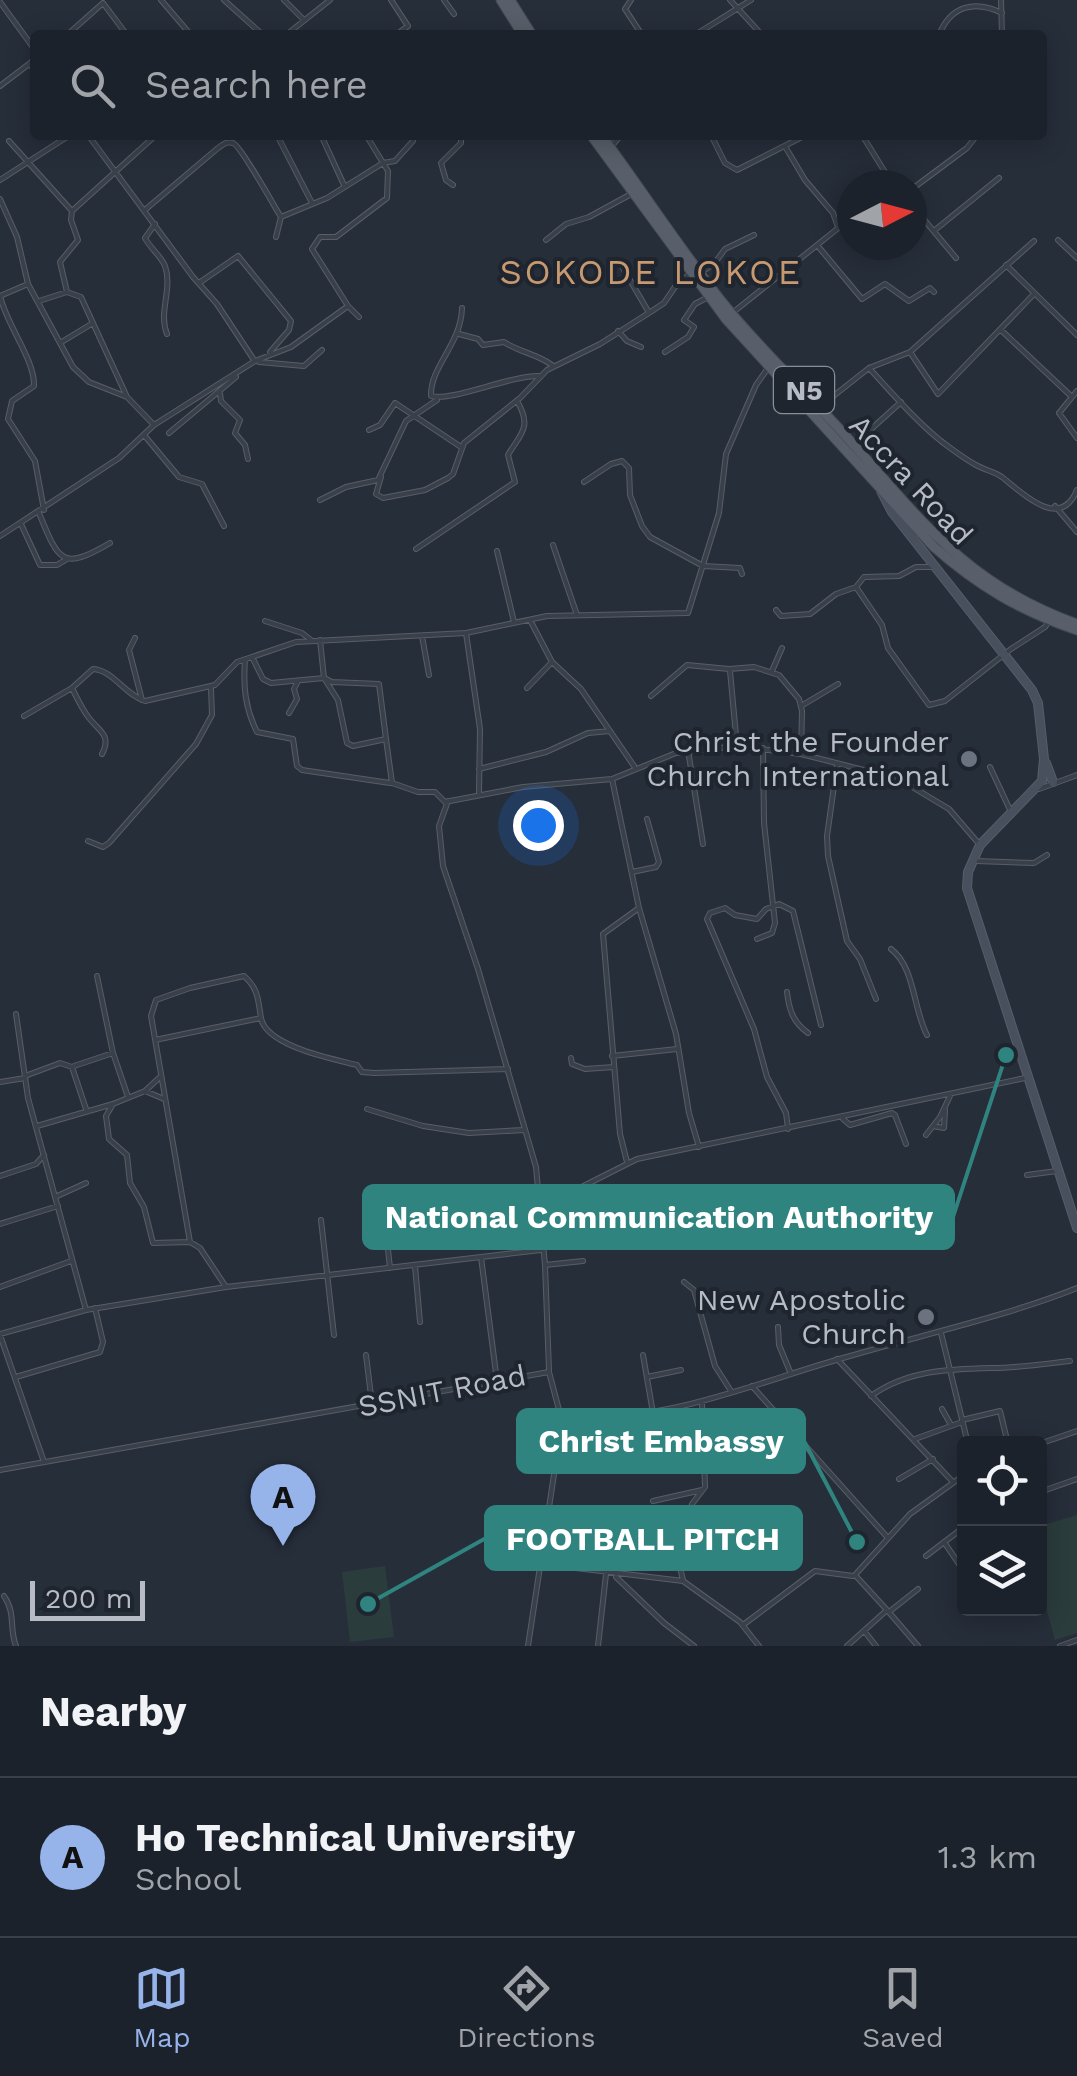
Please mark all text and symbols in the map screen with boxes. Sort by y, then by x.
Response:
search box [30,30,1047,140]
icon: search [65,58,120,113]
text: Search here [145,63,368,107]
north arrow [837,170,927,260]
district label: SOKODE LOKOE [500,251,802,293]
road number: N5 [774,367,834,413]
street label: Accra Road [842,407,980,552]
place label: Christ the Founder Church International [647,724,949,793]
marker: Christ the Founder Church International [958,748,980,770]
your location [513,800,564,851]
callout: National Communication Authority [364,1186,953,1248]
text: National Communication Authority [385,1198,934,1236]
place label: New Apostolic Church [697,1282,906,1351]
marker: New Apostolic Church [915,1306,937,1328]
street label: SSNIT Road [355,1357,529,1424]
callout: Christ Embassy [518,1410,804,1472]
text: Christ Embassy [538,1422,785,1460]
map controls [957,1436,1047,1616]
button: locate [957,1436,1047,1526]
pin: A [250,1464,316,1546]
callout: FOOTBALL PITCH [486,1507,801,1569]
text: FOOTBALL PITCH [506,1520,780,1558]
button: layers [957,1526,1047,1616]
scale bar [30,1576,145,1620]
text: 200 m [45,1582,132,1615]
text: Nearby [40,1687,187,1736]
text: Ho Technical University [135,1816,575,1860]
text: A [62,1838,83,1876]
text: 1.3 km [938,1838,1037,1876]
text: School [135,1860,241,1898]
tab: Map [133,1961,191,2054]
tab: Directions [457,1961,596,2054]
tab: Saved [862,1961,944,2054]

